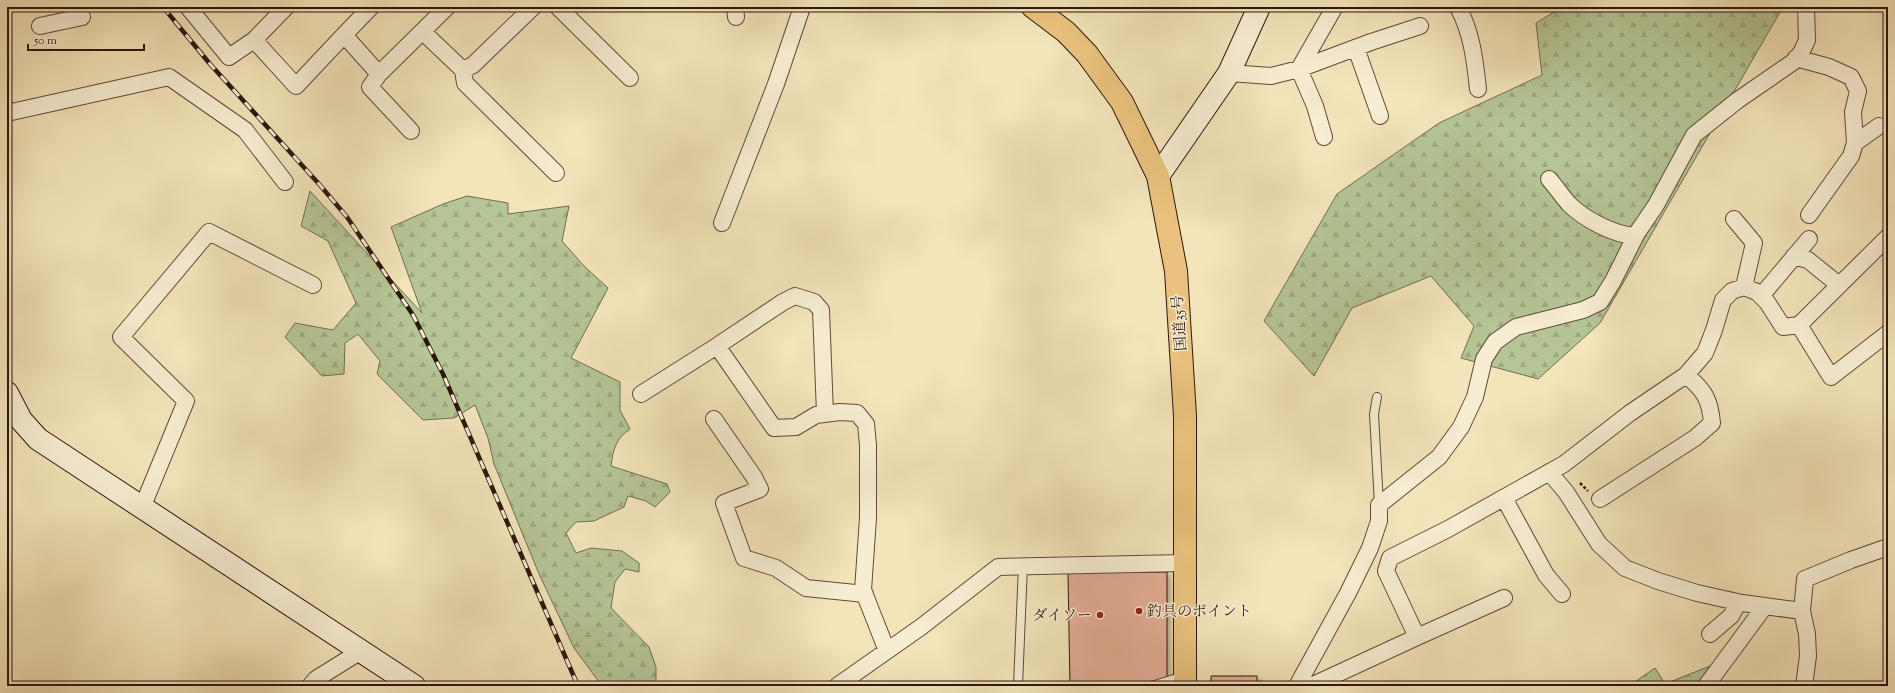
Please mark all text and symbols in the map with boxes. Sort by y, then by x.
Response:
scale bar [28,26,144,52]
text: 50 m [33,32,57,50]
street label: 国道35号 [1168,294,1193,352]
place label: 釣具のポイント [1147,602,1252,623]
place label: ダイソー [1032,606,1092,627]
marker: 釣具のポイント [1134,606,1144,616]
marker: ダイソー [1095,610,1105,620]

